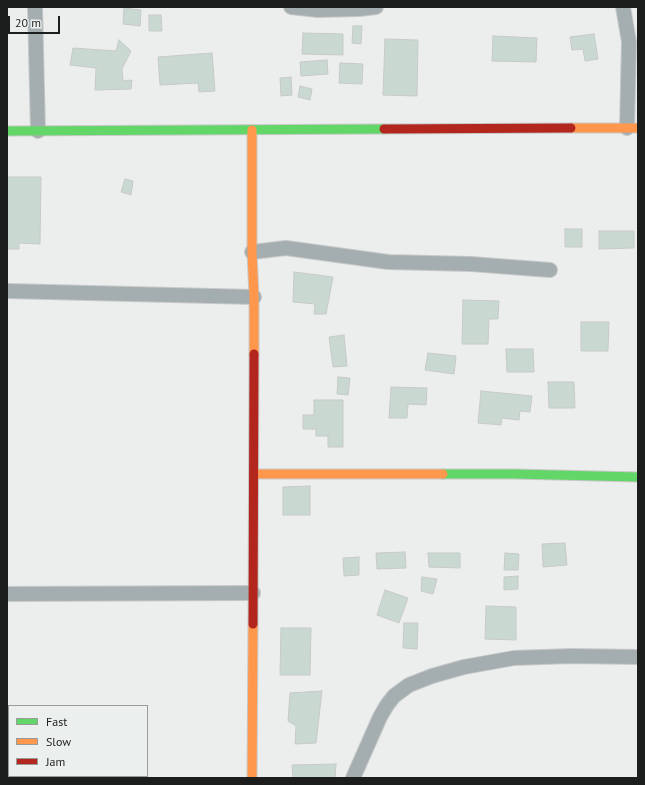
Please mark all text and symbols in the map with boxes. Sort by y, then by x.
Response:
scale bar [10,8,62,34]
text: 20 m [15,15,41,30]
legend [8,705,148,777]
text: Fast [46,714,67,729]
text: Slow [46,734,71,749]
text: Jam [46,754,65,769]

